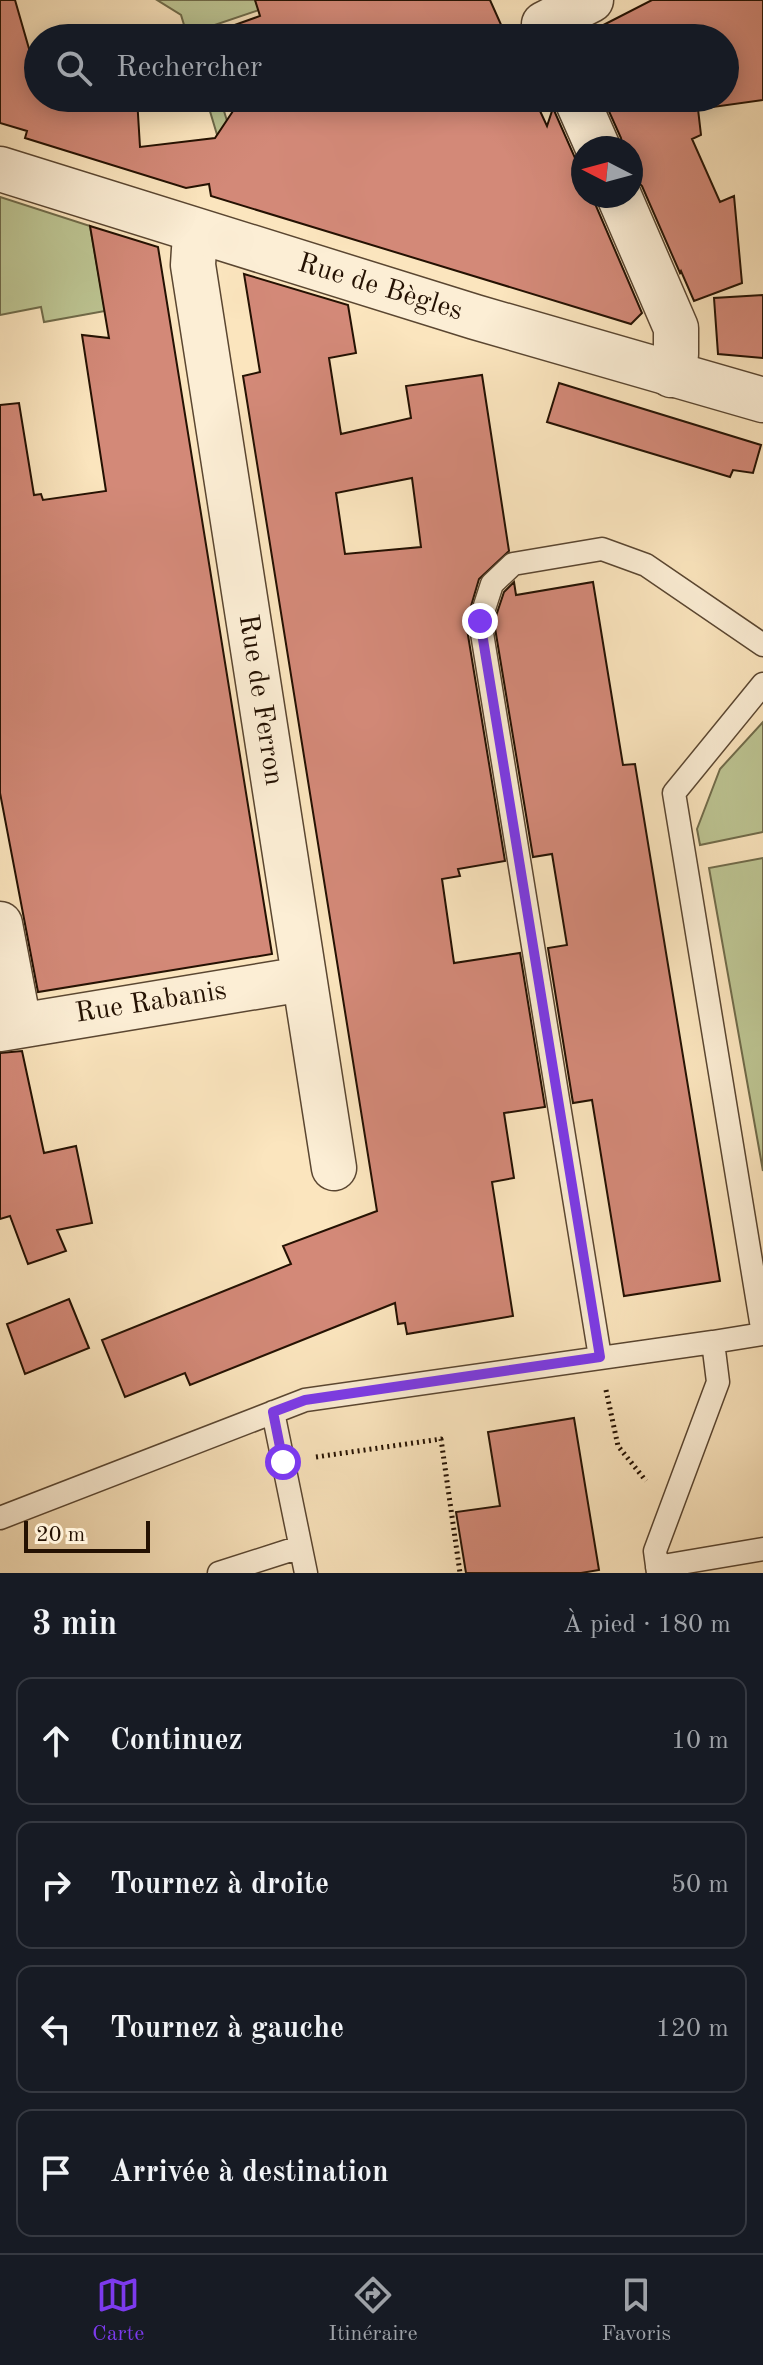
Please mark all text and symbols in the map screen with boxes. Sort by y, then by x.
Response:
search box [24,24,739,112]
icon: search [52,46,96,90]
text: Rechercher [116,53,262,83]
north arrow [571,136,643,208]
street label: Rue de Bègles [294,250,466,326]
route end [462,603,498,639]
street label: Rue de Ferron [233,612,287,788]
street label: Rue Rabanis [73,977,229,1029]
route start [265,1444,301,1480]
scale bar [24,1517,150,1553]
text: 20 m [36,1524,85,1546]
text: 3 min [32,1608,117,1642]
text: À pied · 180 m [563,1612,731,1638]
icon: ahead [34,1719,78,1763]
text: Continuez [110,1726,243,1756]
text: 10 m [671,1728,729,1754]
icon: right [34,1863,78,1907]
text: Tournez à droite [110,1870,329,1900]
text: 50 m [671,1872,729,1898]
icon: left [34,2007,78,2051]
text: Tournez à gauche [110,2014,344,2044]
text: 120 m [656,2016,729,2042]
icon: arrive [34,2151,78,2195]
text: Arrivée à destination [110,2158,389,2188]
tab: Carte [92,2273,144,2348]
tab: Itinéraire [328,2273,418,2348]
tab: Favoris [601,2273,671,2348]

